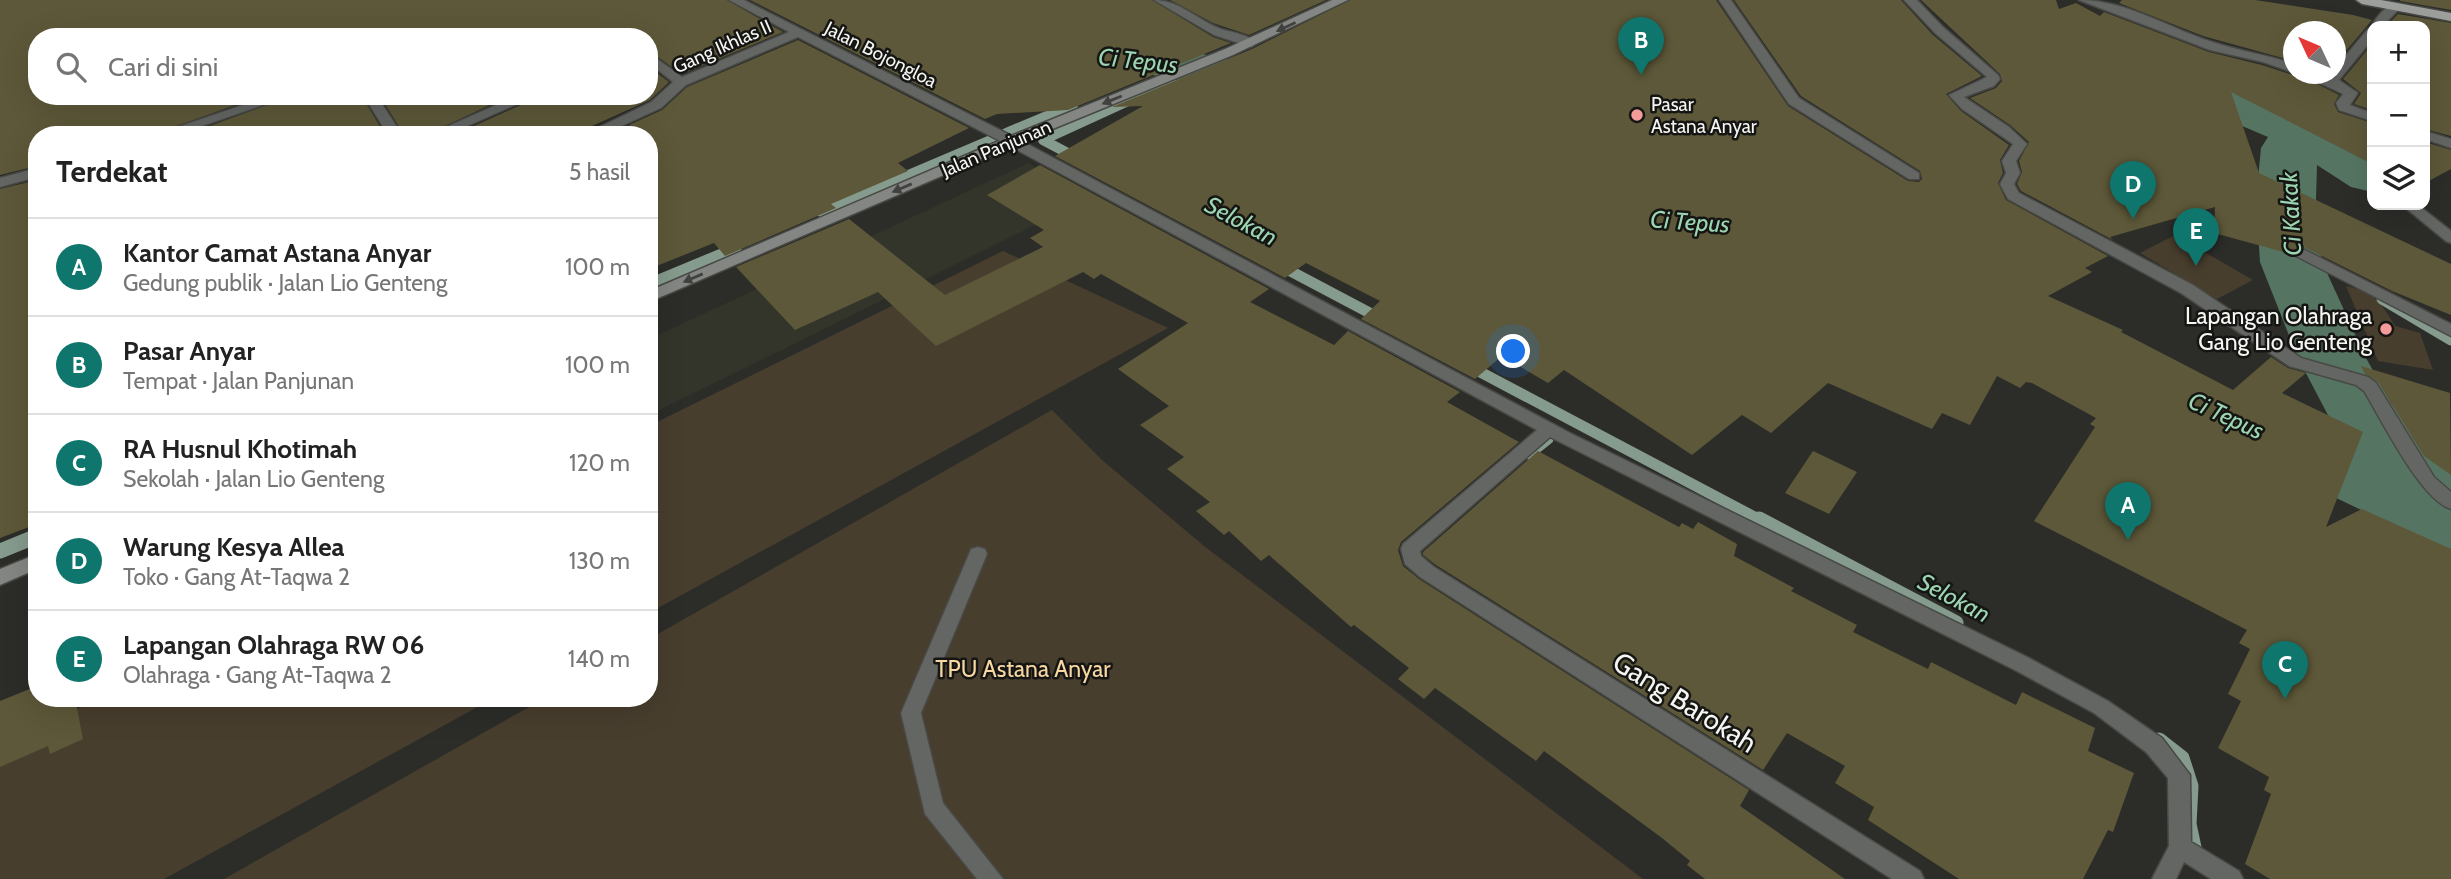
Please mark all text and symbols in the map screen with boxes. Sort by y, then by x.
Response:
street label: Gang Ikhlas II [669,15,775,78]
street label: Jalan Bojongloa [820,16,941,93]
pin: B [1618,17,1664,75]
one-way arrow [1276,21,1296,32]
north arrow [2283,21,2346,84]
map controls [2367,21,2430,210]
button: + [2367,21,2430,84]
search box [28,28,658,105]
water label: Ci Tepus [1097,42,1179,79]
icon: search [52,48,90,86]
text: Cari di sini [108,51,218,83]
button: − [2367,84,2430,147]
place label: Pasar Astana Anyar [1651,93,1757,138]
one-way arrow [1101,95,1122,106]
marker: Pasar Astana Anyar [1629,107,1645,123]
street label: Jalan Panjunan [937,115,1055,182]
button: layers [2367,147,2430,210]
text: Terdekat [56,153,168,190]
text: 5 hasil [569,158,630,186]
pin: D [2110,161,2156,219]
water label: Ci Kakak [2274,171,2307,257]
one-way arrow [892,182,912,194]
water label: Selokan [1200,190,1282,252]
water label: Ci Tepus [1649,204,1731,239]
pin: E [2173,208,2219,266]
text: Kantor Camat Astana Anyar [123,237,431,269]
text: A [72,253,86,281]
text: 100 m [565,253,630,281]
text: Gedung publik · Jalan Lio Genteng [123,269,447,297]
one-way arrow [683,272,703,284]
place label: Lapangan Olahraga Gang Lio Genteng [2185,302,2373,356]
marker: Lapangan Olahraga Gang Lio Genteng [2378,321,2394,337]
your location [1496,334,1530,368]
text: Pasar Anyar [123,335,255,367]
text: B [72,351,86,379]
text: 100 m [565,351,630,379]
text: Tempat · Jalan Panjunan [123,367,354,395]
water label: Ci Tepus [2184,386,2268,445]
text: RA Husnul Khotimah [123,433,357,465]
text: C [72,449,86,477]
text: 120 m [569,449,630,477]
text: Sekolah · Jalan Lio Genteng [123,465,384,493]
pin: A [2105,482,2151,540]
text: Warung Kesya Allea [123,531,345,563]
text: D [71,547,87,575]
text: 130 m [569,547,630,575]
text: Toko · Gang At-Taqwa 2 [123,563,350,591]
water label: Selokan [1913,567,1995,629]
text: Lapangan Olahraga RW 06 [123,629,424,661]
pin: C [2262,641,2308,699]
street label: Gang Barokah [1607,644,1763,760]
text: E [72,645,86,673]
text: 140 m [568,645,630,673]
park label: TPU Astana Anyar [935,655,1111,683]
text: Olahraga · Gang At-Taqwa 2 [123,661,392,689]

